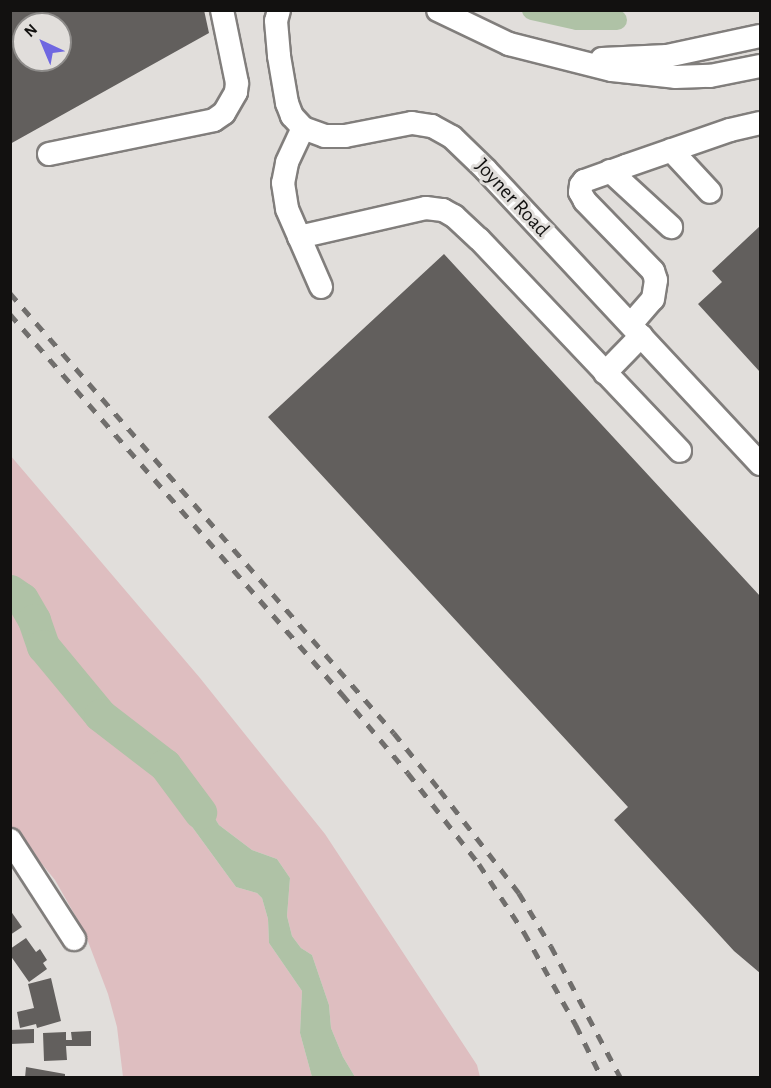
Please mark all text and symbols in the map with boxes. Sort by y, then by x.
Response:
north arrow [12,12,72,72]
text: N [21,21,40,40]
street label: Joyner Road [470,154,554,242]

